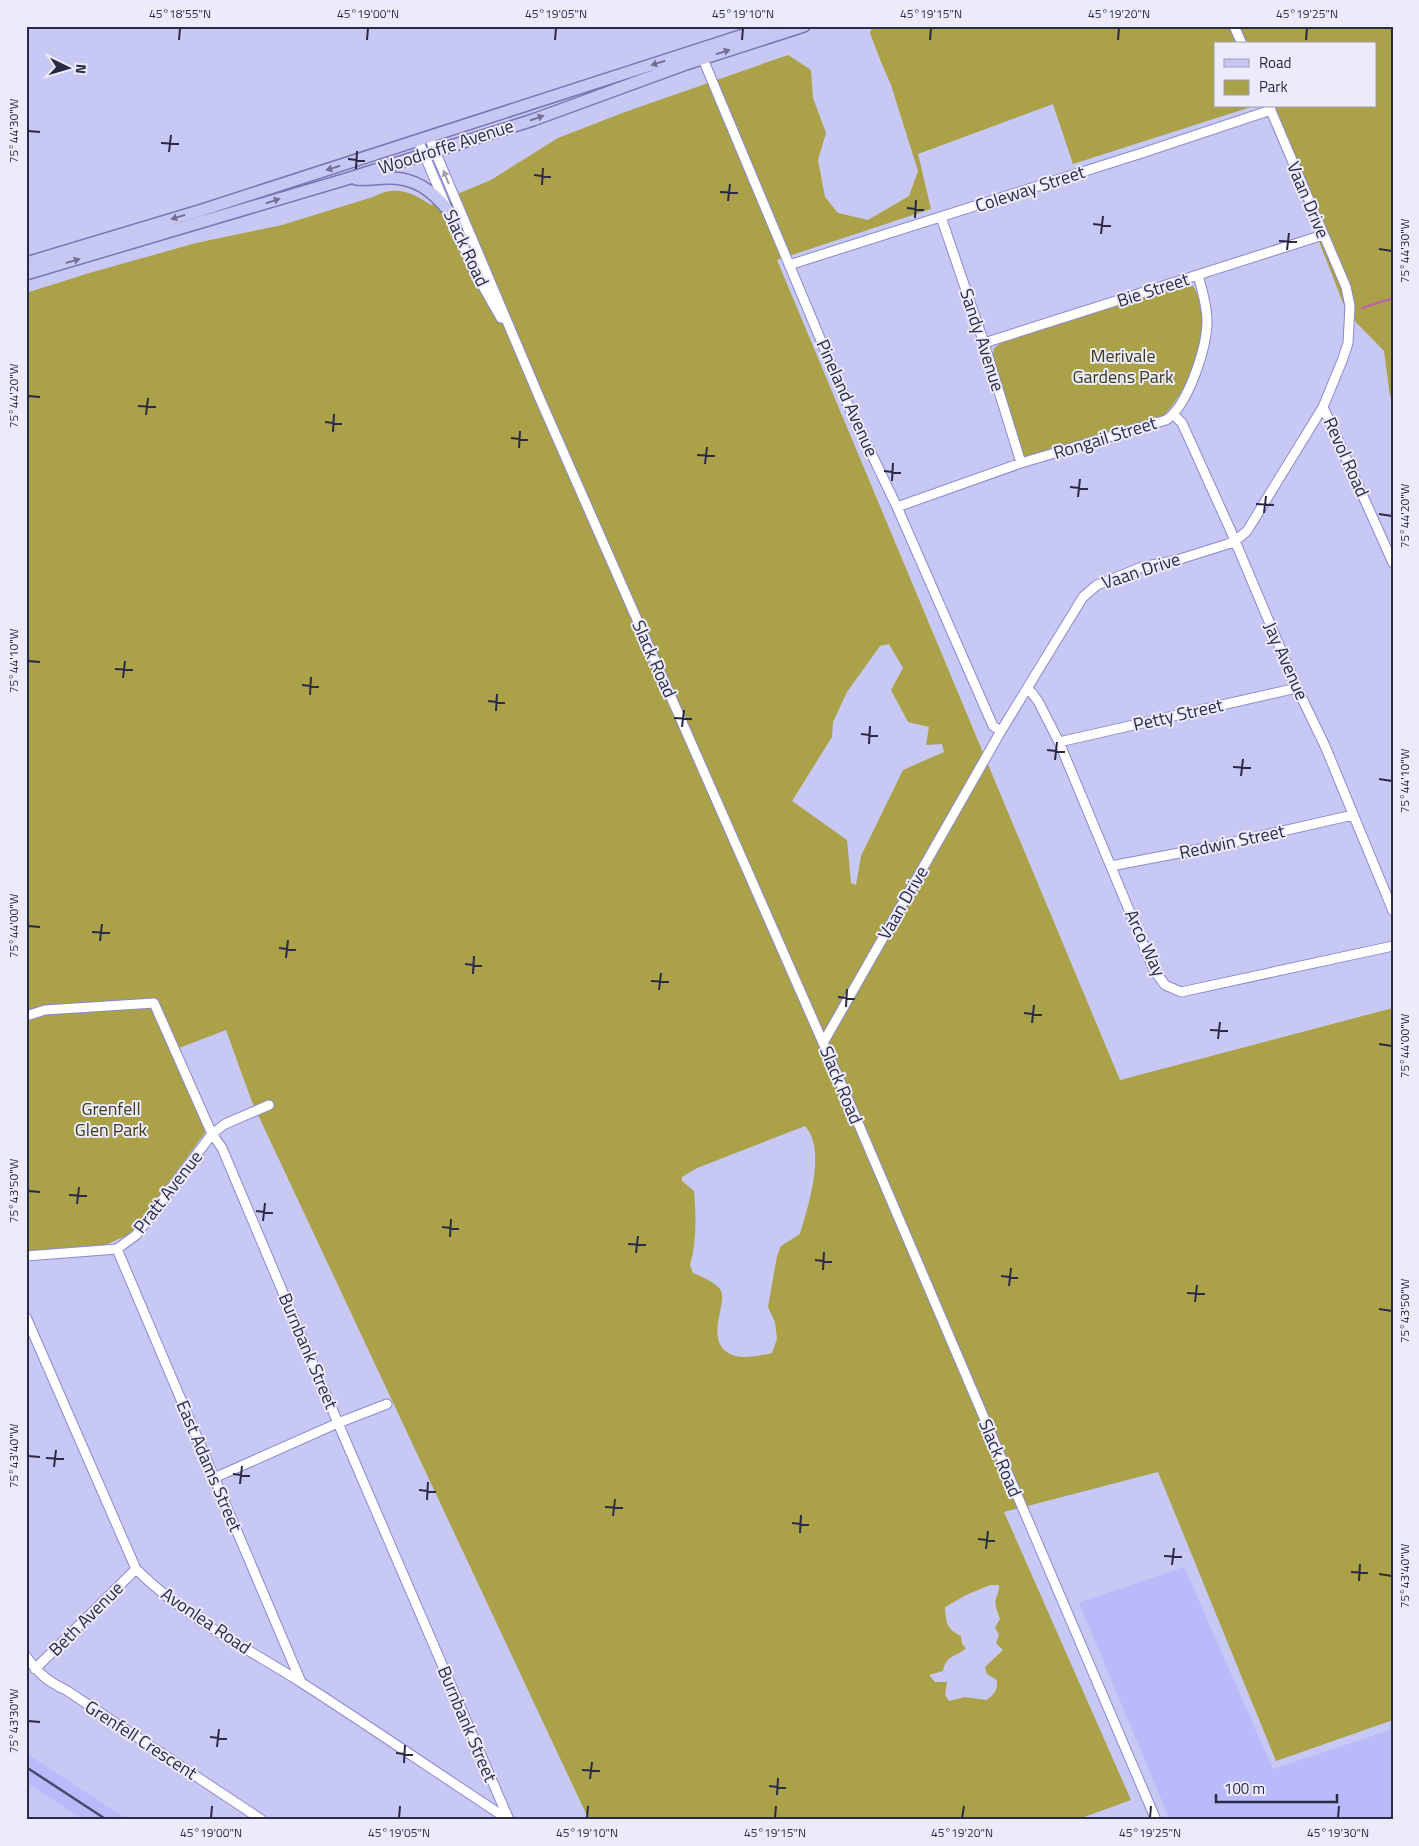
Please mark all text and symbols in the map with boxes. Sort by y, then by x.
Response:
text: 45°18'55"N [149,4,211,23]
text: 45°19'00"N [337,4,399,23]
text: 45°19'05"N [525,4,587,23]
text: 45°19'10"N [712,4,774,23]
text: 45°19'15"N [900,4,962,23]
text: 45°19'20"N [1088,4,1150,23]
text: 45°19'25"N [1276,4,1338,23]
north arrow [42,42,92,92]
legend [1214,42,1376,108]
one-way arrow [716,48,731,56]
text: Road [1259,51,1291,74]
one-way arrow [651,60,666,67]
text: N [71,63,92,75]
text: Park [1259,75,1288,98]
text: 75°44'30"W [4,98,23,163]
street label: Woodroffe Avenue [375,112,517,181]
one-way arrow [530,114,545,122]
street label: Vaan Drive [1280,157,1337,242]
street label: Coleway Street [972,158,1089,219]
one-way arrow [325,164,340,172]
one-way arrow [442,169,450,184]
one-way arrow [266,197,281,205]
street label: Slack Road [437,205,496,291]
one-way arrow [170,213,185,221]
text: 75°44'30"W [1395,218,1414,283]
one-way arrow [66,256,81,264]
street label: Bie Street [1113,265,1193,314]
street label: Sandy Avenue [953,285,1012,395]
street label: Pineland Avenue [809,335,885,461]
park label: Merivale Gardens Park [1072,342,1174,390]
text: 75°44'20"W [4,363,23,428]
street label: Rongail Street [1050,409,1161,466]
street label: Revol Road [1317,412,1376,501]
text: 75°44'20"W [1395,483,1414,548]
street label: Vaan Drive [1098,545,1184,596]
street label: Slack Road [625,616,684,702]
street label: Jay Avenue [1257,617,1316,704]
text: 75°44'10"W [4,628,23,693]
street label: Petty Street [1130,691,1226,738]
text: 75°44'10"W [1395,748,1414,813]
street label: Redwin Street [1177,817,1288,866]
street label: Vaan Drive [871,861,935,945]
text: 75°44'00"W [4,893,23,958]
street label: Arco Way [1118,905,1173,981]
text: 75°44'00"W [1395,1013,1414,1078]
street label: Slack Road [813,1042,870,1128]
park label: Grenfell Glen Park [75,1095,148,1143]
street label: Pratt Avenue [127,1144,209,1239]
text: 75°43'50"W [4,1158,23,1223]
text: 75°43'50"W [1395,1278,1414,1343]
street label: Burnbank Street [272,1289,345,1414]
street label: East Adams Street [170,1396,250,1536]
street label: Slack Road [972,1415,1029,1501]
text: 75°43'40"W [4,1423,23,1488]
text: 75°43'40"W [1395,1543,1414,1608]
street label: Beth Avenue [42,1575,129,1662]
street label: Avonlea Road [156,1581,257,1661]
street label: Burnbank Street [431,1662,504,1787]
text: 75°43'30"W [4,1688,23,1753]
street label: Grenfell Crescent [80,1693,203,1786]
scale bar [1216,1771,1338,1803]
text: 100 m [1224,1777,1265,1800]
text: 45°19'00"N [180,1823,242,1842]
text: 45°19'05"N [368,1823,430,1842]
text: 45°19'10"N [556,1823,618,1842]
text: 45°19'15"N [744,1823,806,1842]
text: 45°19'20"N [931,1823,993,1842]
text: 45°19'25"N [1119,1823,1181,1842]
text: 45°19'30"N [1307,1823,1369,1842]

